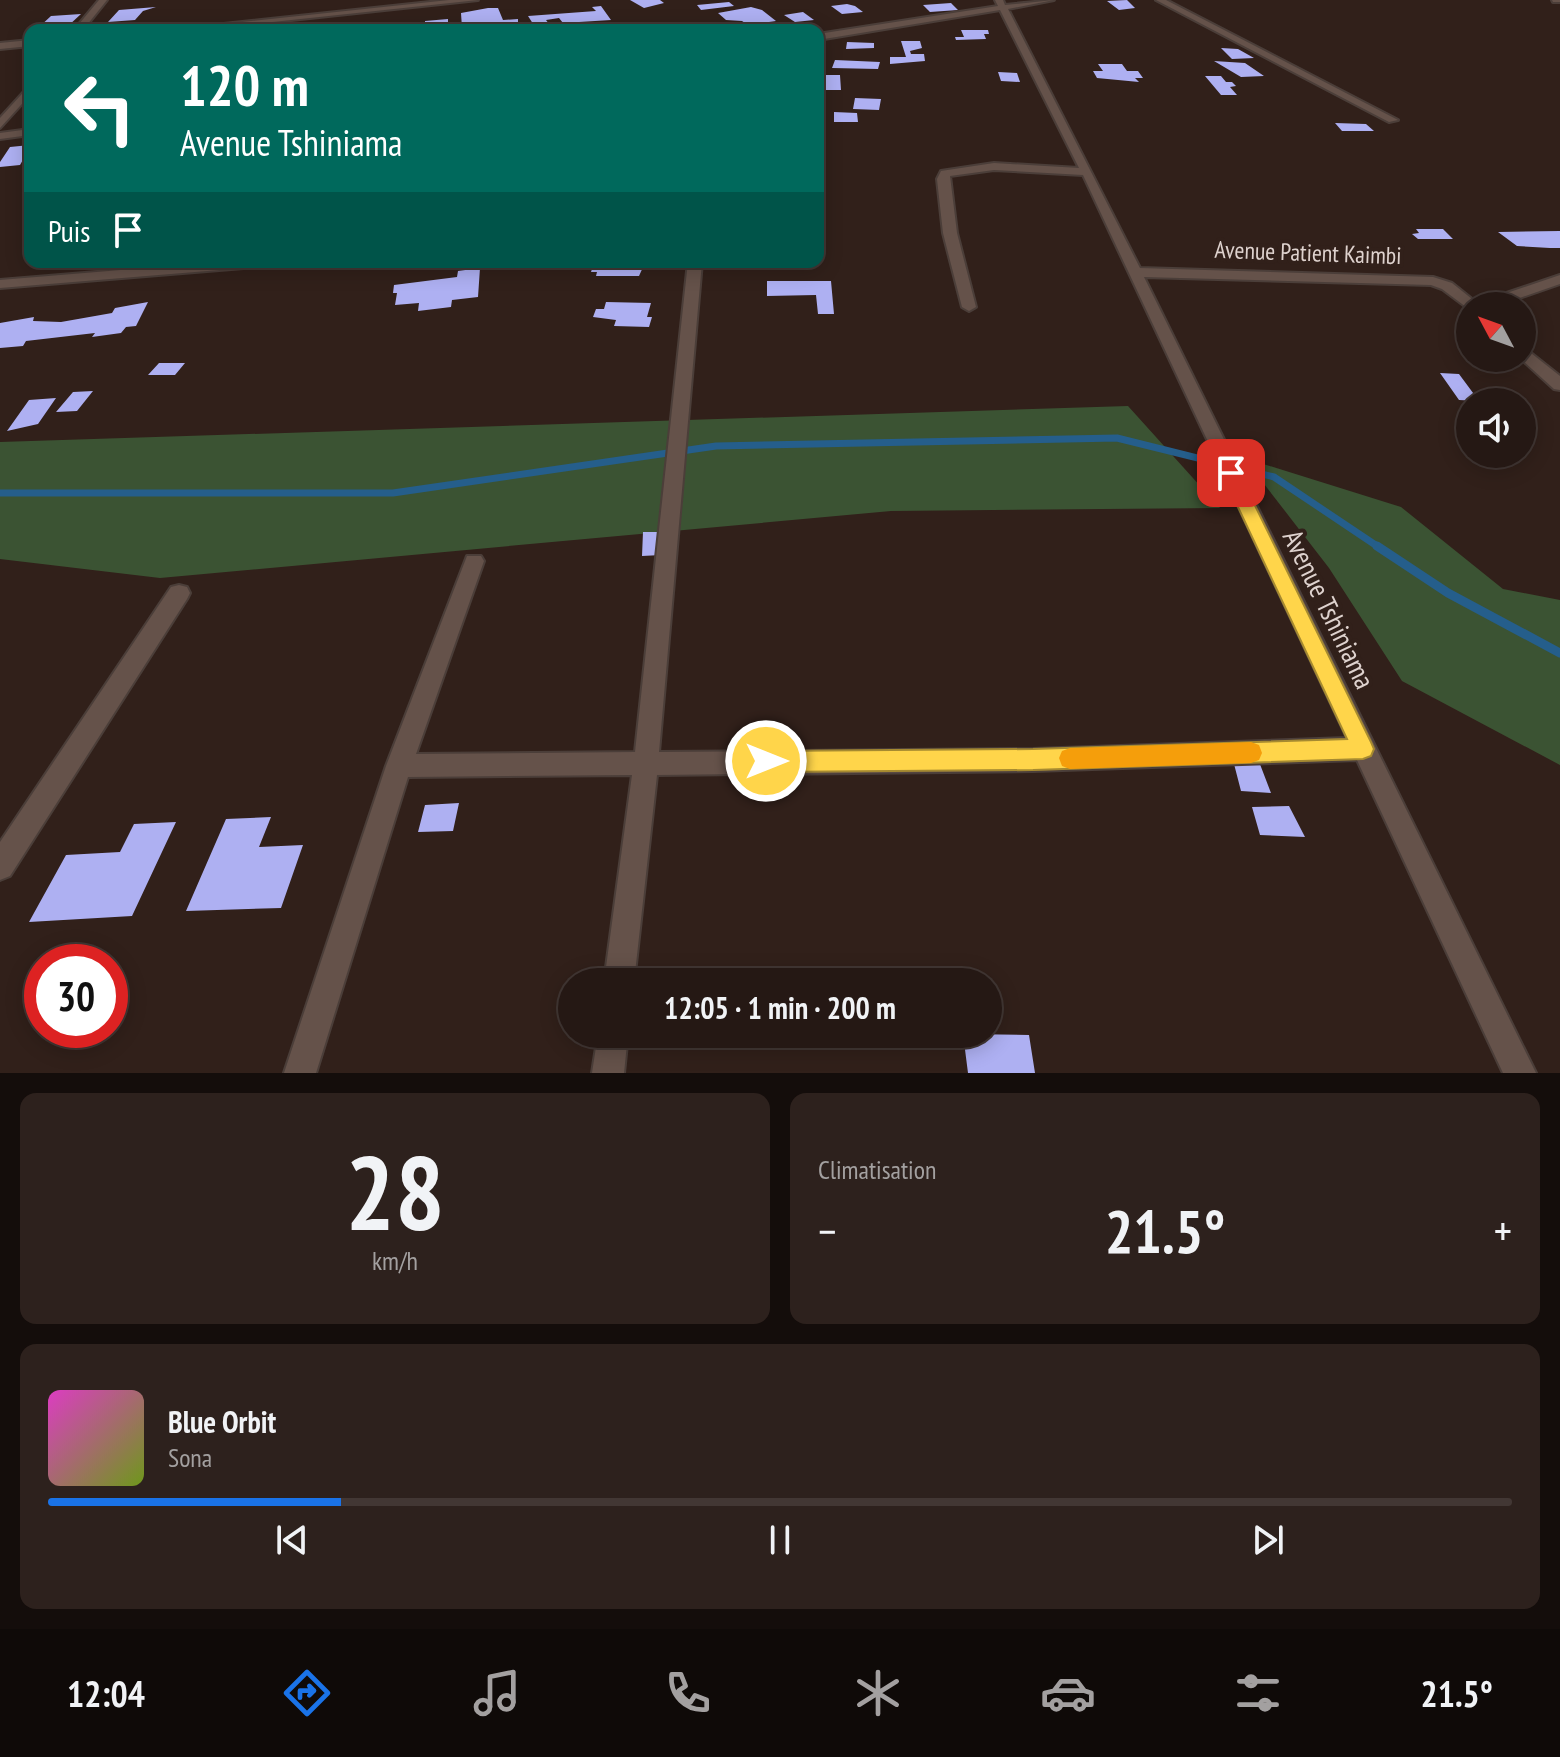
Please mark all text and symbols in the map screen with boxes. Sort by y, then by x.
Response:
text: 120 m [180,49,309,121]
icon: left [48,56,152,160]
text: Avenue Tshiniama [180,119,402,166]
icon: arrive [106,208,150,252]
text: Puis [48,211,90,250]
street label: Avenue Patient Kaimbi [1214,234,1402,271]
north arrow [1456,292,1536,372]
map controls [1456,292,1536,468]
button: sound [1456,388,1536,468]
pin [1197,439,1265,507]
icon: arrive [1209,451,1253,495]
street label: Avenue Tshiniama [1275,523,1384,695]
position arrow [724,719,808,803]
speed limit sign: 30 [24,944,128,1048]
text: 12:05 · 1 min · 200 m [664,988,896,1027]
text: 28 [345,1124,445,1259]
text: Climatisation [818,1153,936,1186]
text: 21.5° [1105,1192,1225,1270]
text: − [818,1202,836,1259]
text: + [1494,1202,1512,1259]
text: km/h [372,1244,418,1277]
text: Blue Orbit [168,1402,276,1441]
text: Sona [168,1441,212,1474]
icon: previous [270,1518,314,1562]
icon: pause [758,1518,802,1562]
icon: next [1246,1518,1290,1562]
icon: directions [279,1665,335,1721]
icon: music [469,1665,525,1721]
icon: phone [660,1665,716,1721]
icon: climate [850,1665,906,1721]
icon: car [1040,1665,1096,1721]
icon: filters [1230,1665,1286,1721]
text: 12:04 [67,1670,145,1717]
text: 21.5° [1421,1670,1493,1717]

